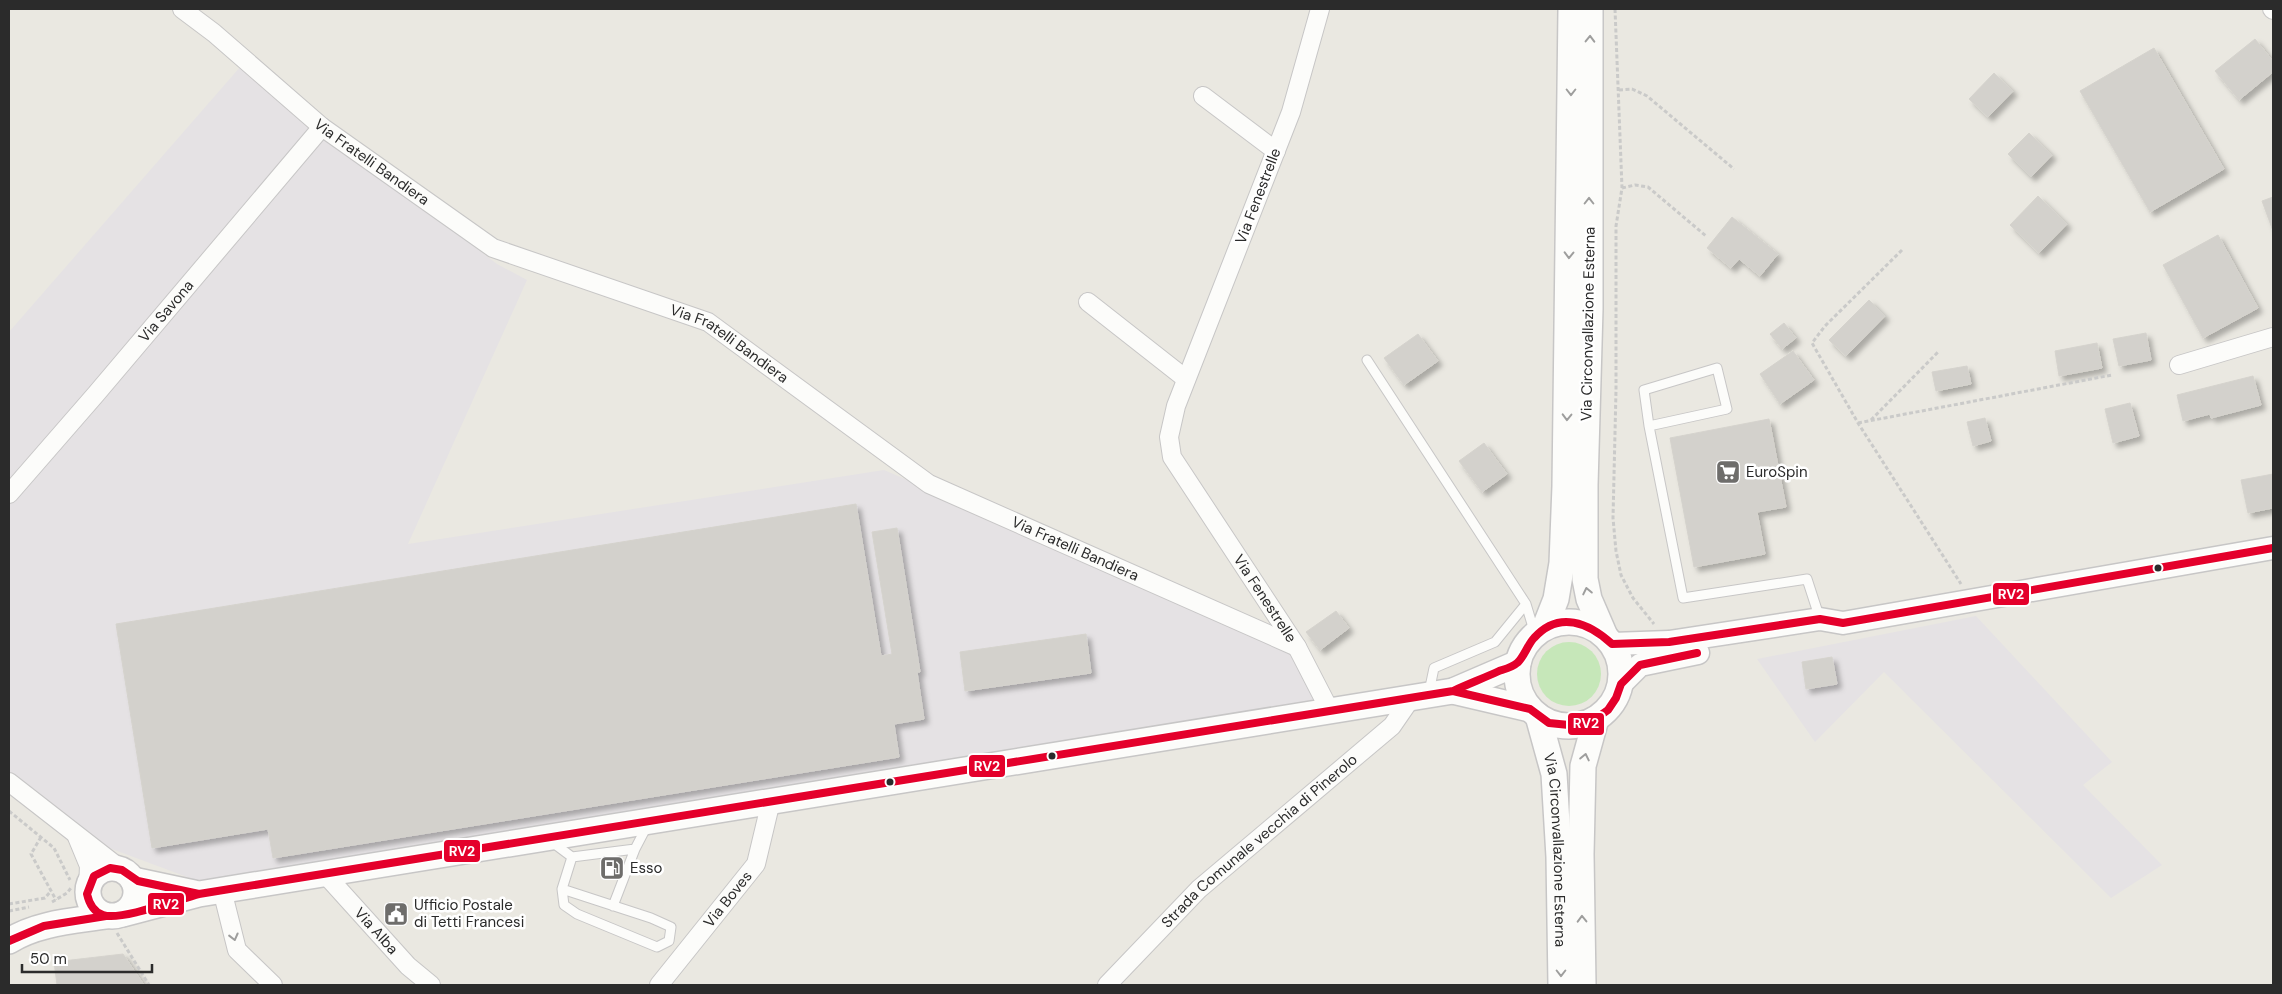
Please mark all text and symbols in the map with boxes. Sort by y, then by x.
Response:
one-way arrow [1585,35,1595,42]
one-way arrow [1566,89,1576,97]
street label: Via Fratelli Bandiera [310,114,433,210]
street label: Via Fenestrelle [1231,145,1285,247]
one-way arrow [1584,197,1594,205]
street label: Via Circonvallazione Esterna [1576,227,1600,421]
one-way arrow [1564,252,1574,259]
street label: Via Savona [134,276,198,347]
street label: Via Fratelli Bandiera [667,300,793,388]
one-way arrow [1561,414,1572,422]
supermarket icon: EuroSpin [1715,459,1741,485]
place label: EuroSpin [1746,462,1808,482]
street label: Via Fratelli Bandiera [1009,512,1142,586]
street label: Via Fenestrelle [1229,551,1301,646]
unlabelled marker [2153,563,2163,573]
line badge: RV2 [1992,582,2030,606]
text: RV2 [1998,585,2024,603]
one-way arrow [1582,587,1593,596]
line badge: RV2 [1567,712,1605,736]
text: RV2 [1573,714,1599,732]
street label: Strada Comunale vecchia di Pinerolo [1157,749,1362,932]
unlabelled marker [1047,751,1057,761]
street label: Via Circonvallazione Esterna [1539,751,1570,947]
one-way arrow [1579,752,1590,761]
line badge: RV2 [968,754,1006,778]
text: RV2 [974,757,1000,775]
unlabelled marker [885,777,895,787]
line badge: RV2 [443,839,481,863]
text: RV2 [449,842,475,860]
fuel station icon: Esso [599,855,625,881]
place label: Esso [630,858,663,878]
street label: Via Boves [699,867,757,932]
line badge: RV2 [147,892,185,916]
text: RV2 [153,895,179,913]
place label: Ufficio Postale di Tetti Francesi [414,895,524,932]
public building icon: Ufficio Postale di Tetti Francesi [383,901,409,927]
street label: Via Alba [350,903,403,959]
one-way arrow [1577,915,1587,922]
one-way arrow [228,933,238,941]
scale bar [22,942,152,974]
text: 50 m [30,949,67,969]
one-way arrow [1556,969,1566,977]

